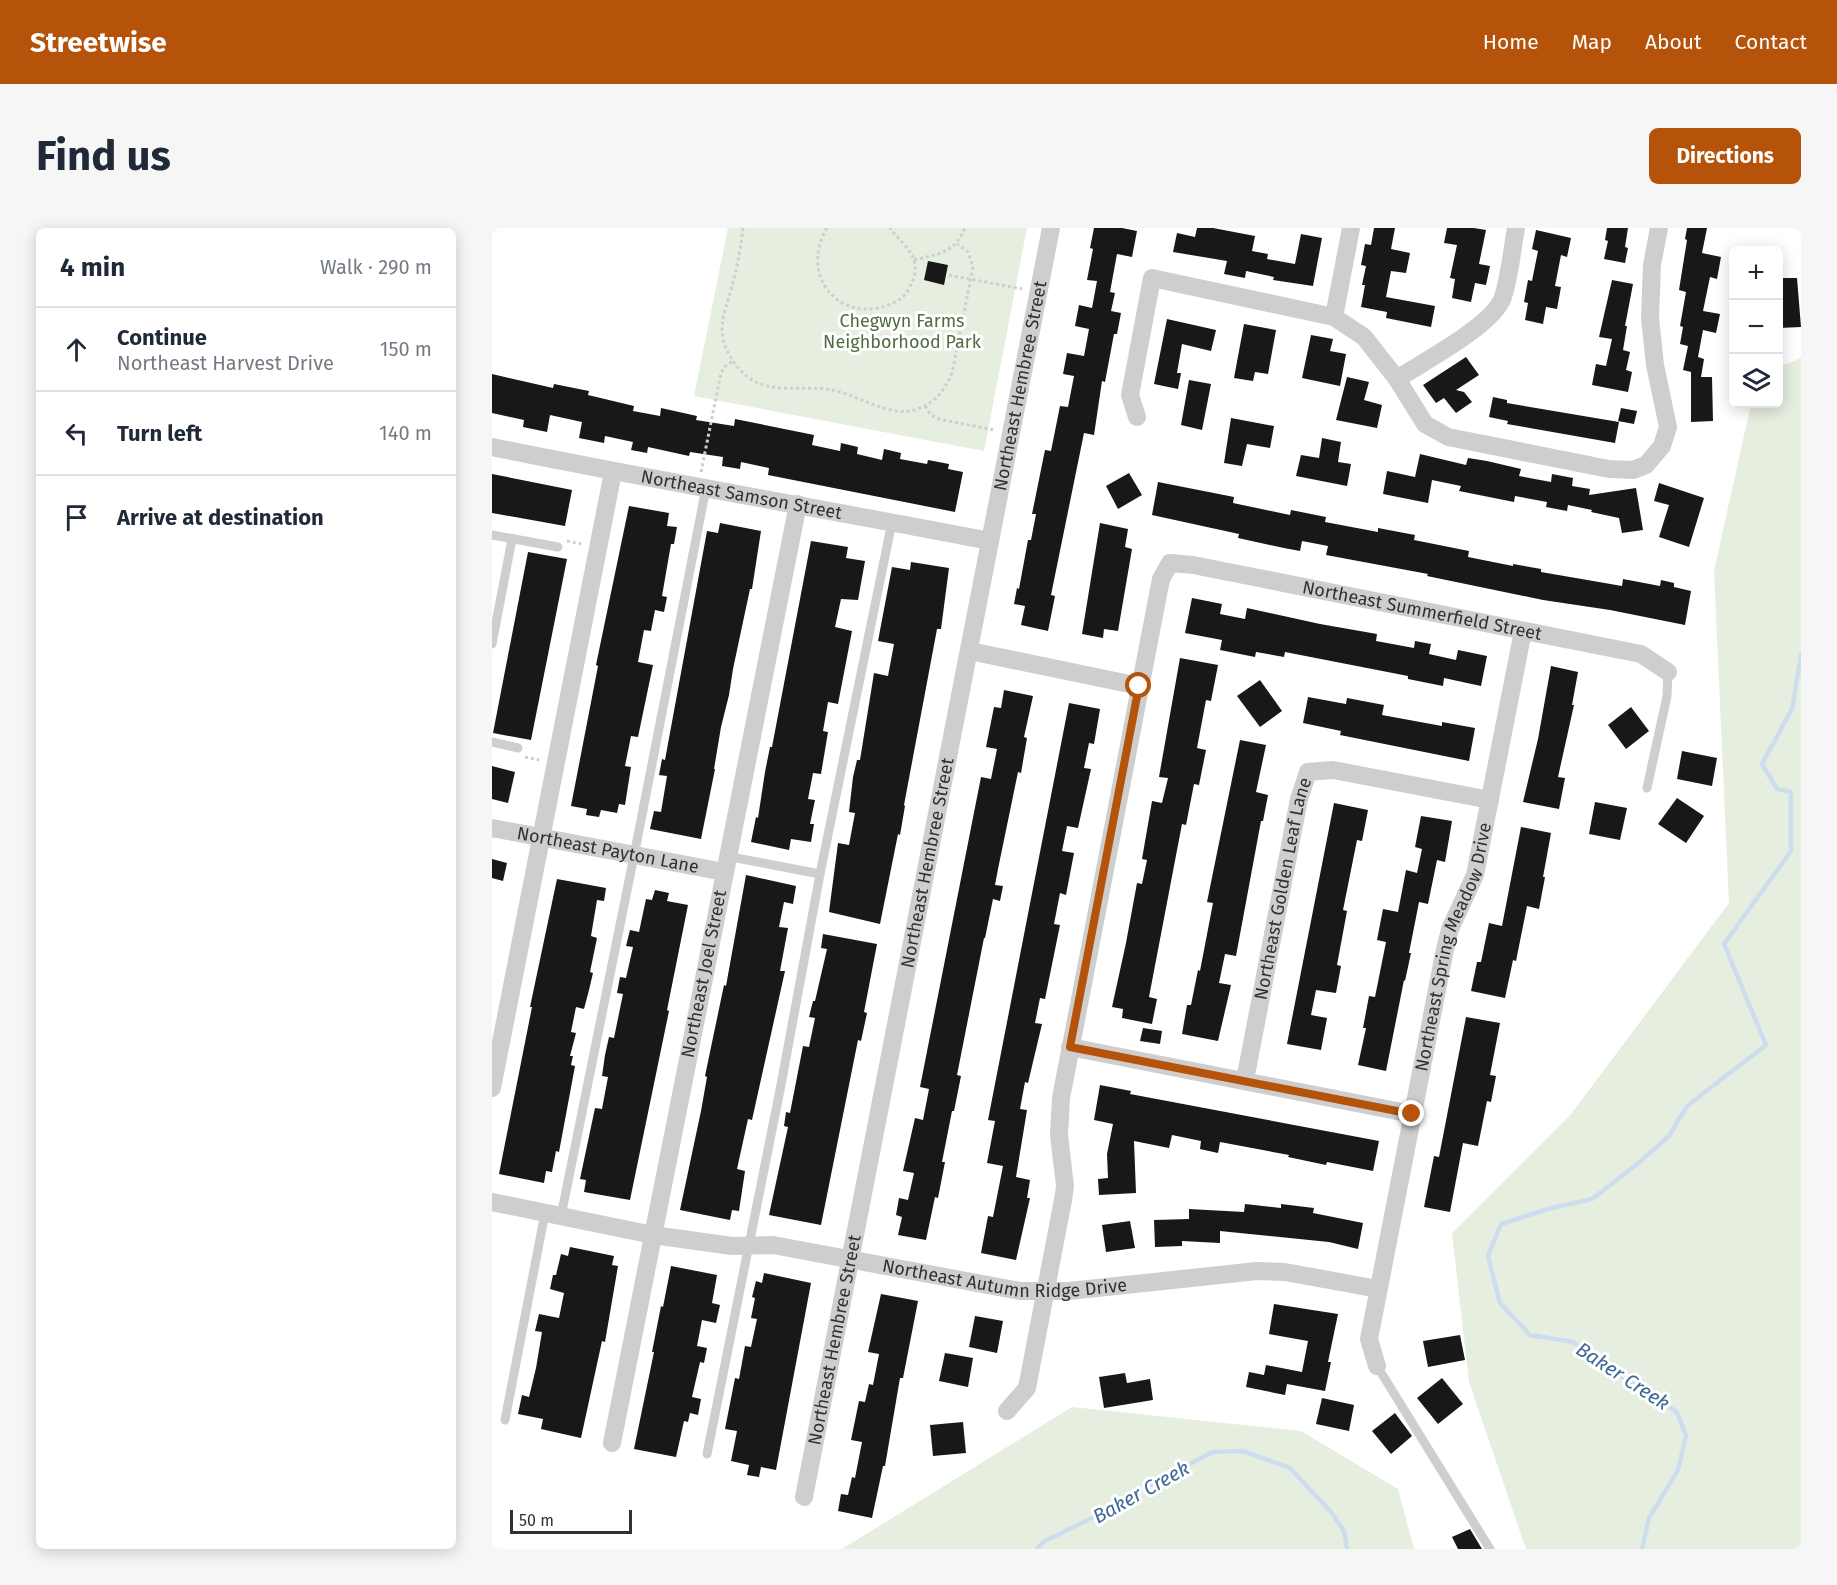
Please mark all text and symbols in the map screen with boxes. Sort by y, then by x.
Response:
text: Streetwise [30,26,167,59]
text: Home [1483,29,1539,55]
text: Map [1572,29,1612,55]
text: About [1645,29,1702,55]
text: Contact [1735,29,1807,55]
button: Directions [1649,128,1801,184]
text: Find us [36,131,171,181]
map controls [1729,246,1783,408]
button: + [1729,246,1783,300]
text: 4 min [60,252,125,283]
text: Walk · 290 m [320,255,432,279]
street label: Northeast Hembree Street [989,278,1052,493]
button: − [1729,300,1783,354]
park label: Chegwyn Farms Neighborhood Park [823,310,982,353]
text: Continue [117,324,207,351]
icon: ahead [60,333,93,366]
text: 150 m [380,337,432,361]
text: Northeast Harvest Drive [117,351,334,375]
button: layers [1729,354,1783,408]
icon: left [60,417,93,450]
text: Turn left [117,420,202,447]
text: 140 m [379,421,432,445]
street label: Northeast Samson Street [639,465,844,524]
icon: arrive [60,501,93,534]
text: Arrive at destination [117,504,324,531]
street label: Northeast Summerfield Street [1301,576,1544,645]
route start [1125,672,1151,698]
street label: Northeast Hembree Street [896,755,959,970]
street label: Northeast Golden Leaf Lane [1250,775,1316,1002]
street label: Northeast Spring Meadow Drive [1410,821,1496,1073]
street label: Northeast Payton Lane [515,822,701,878]
street label: Northeast Joel Street [677,888,731,1060]
route end [1398,1100,1424,1126]
street label: Northeast Hembree Street [803,1232,866,1447]
street label: Northeast Autumn Ridge Drive [880,1255,1128,1302]
water label: Baker Creek [1572,1337,1674,1415]
water label: Baker Creek [1088,1456,1194,1528]
scale bar [510,1507,632,1534]
text: 50 m [519,1511,554,1530]

